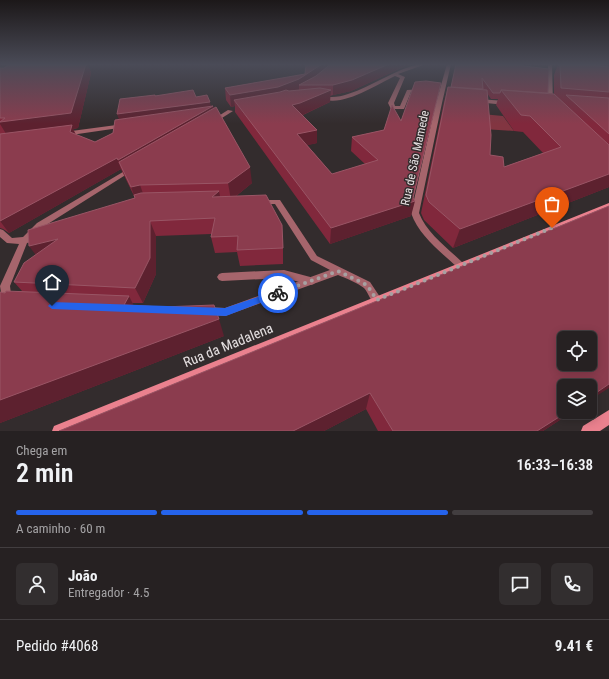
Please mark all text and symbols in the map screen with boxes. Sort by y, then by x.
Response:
street label: Rua de São Mamede [398,109,432,207]
pin [535,187,569,228]
icon: bag [541,193,563,215]
pin [35,265,69,306]
icon: home [41,271,63,293]
courier [258,273,298,313]
icon: bike [267,282,289,304]
street label: Rua da Madalena [181,320,275,370]
map controls [557,331,597,419]
button: locate [557,331,597,371]
button: layers [557,379,597,419]
text: Chega em [16,443,67,458]
text: 16:33–16:38 [516,456,593,474]
text: 2 min [16,458,74,488]
text: A caminho · 60 m [16,521,105,536]
button: person [16,563,58,605]
button: chat [499,563,541,605]
button: phone [551,563,593,605]
text: João [68,567,97,585]
text: Entregador · 4.5 [68,585,150,600]
text: Pedido #4068 [16,637,98,655]
text: 9.41 € [555,637,593,655]

